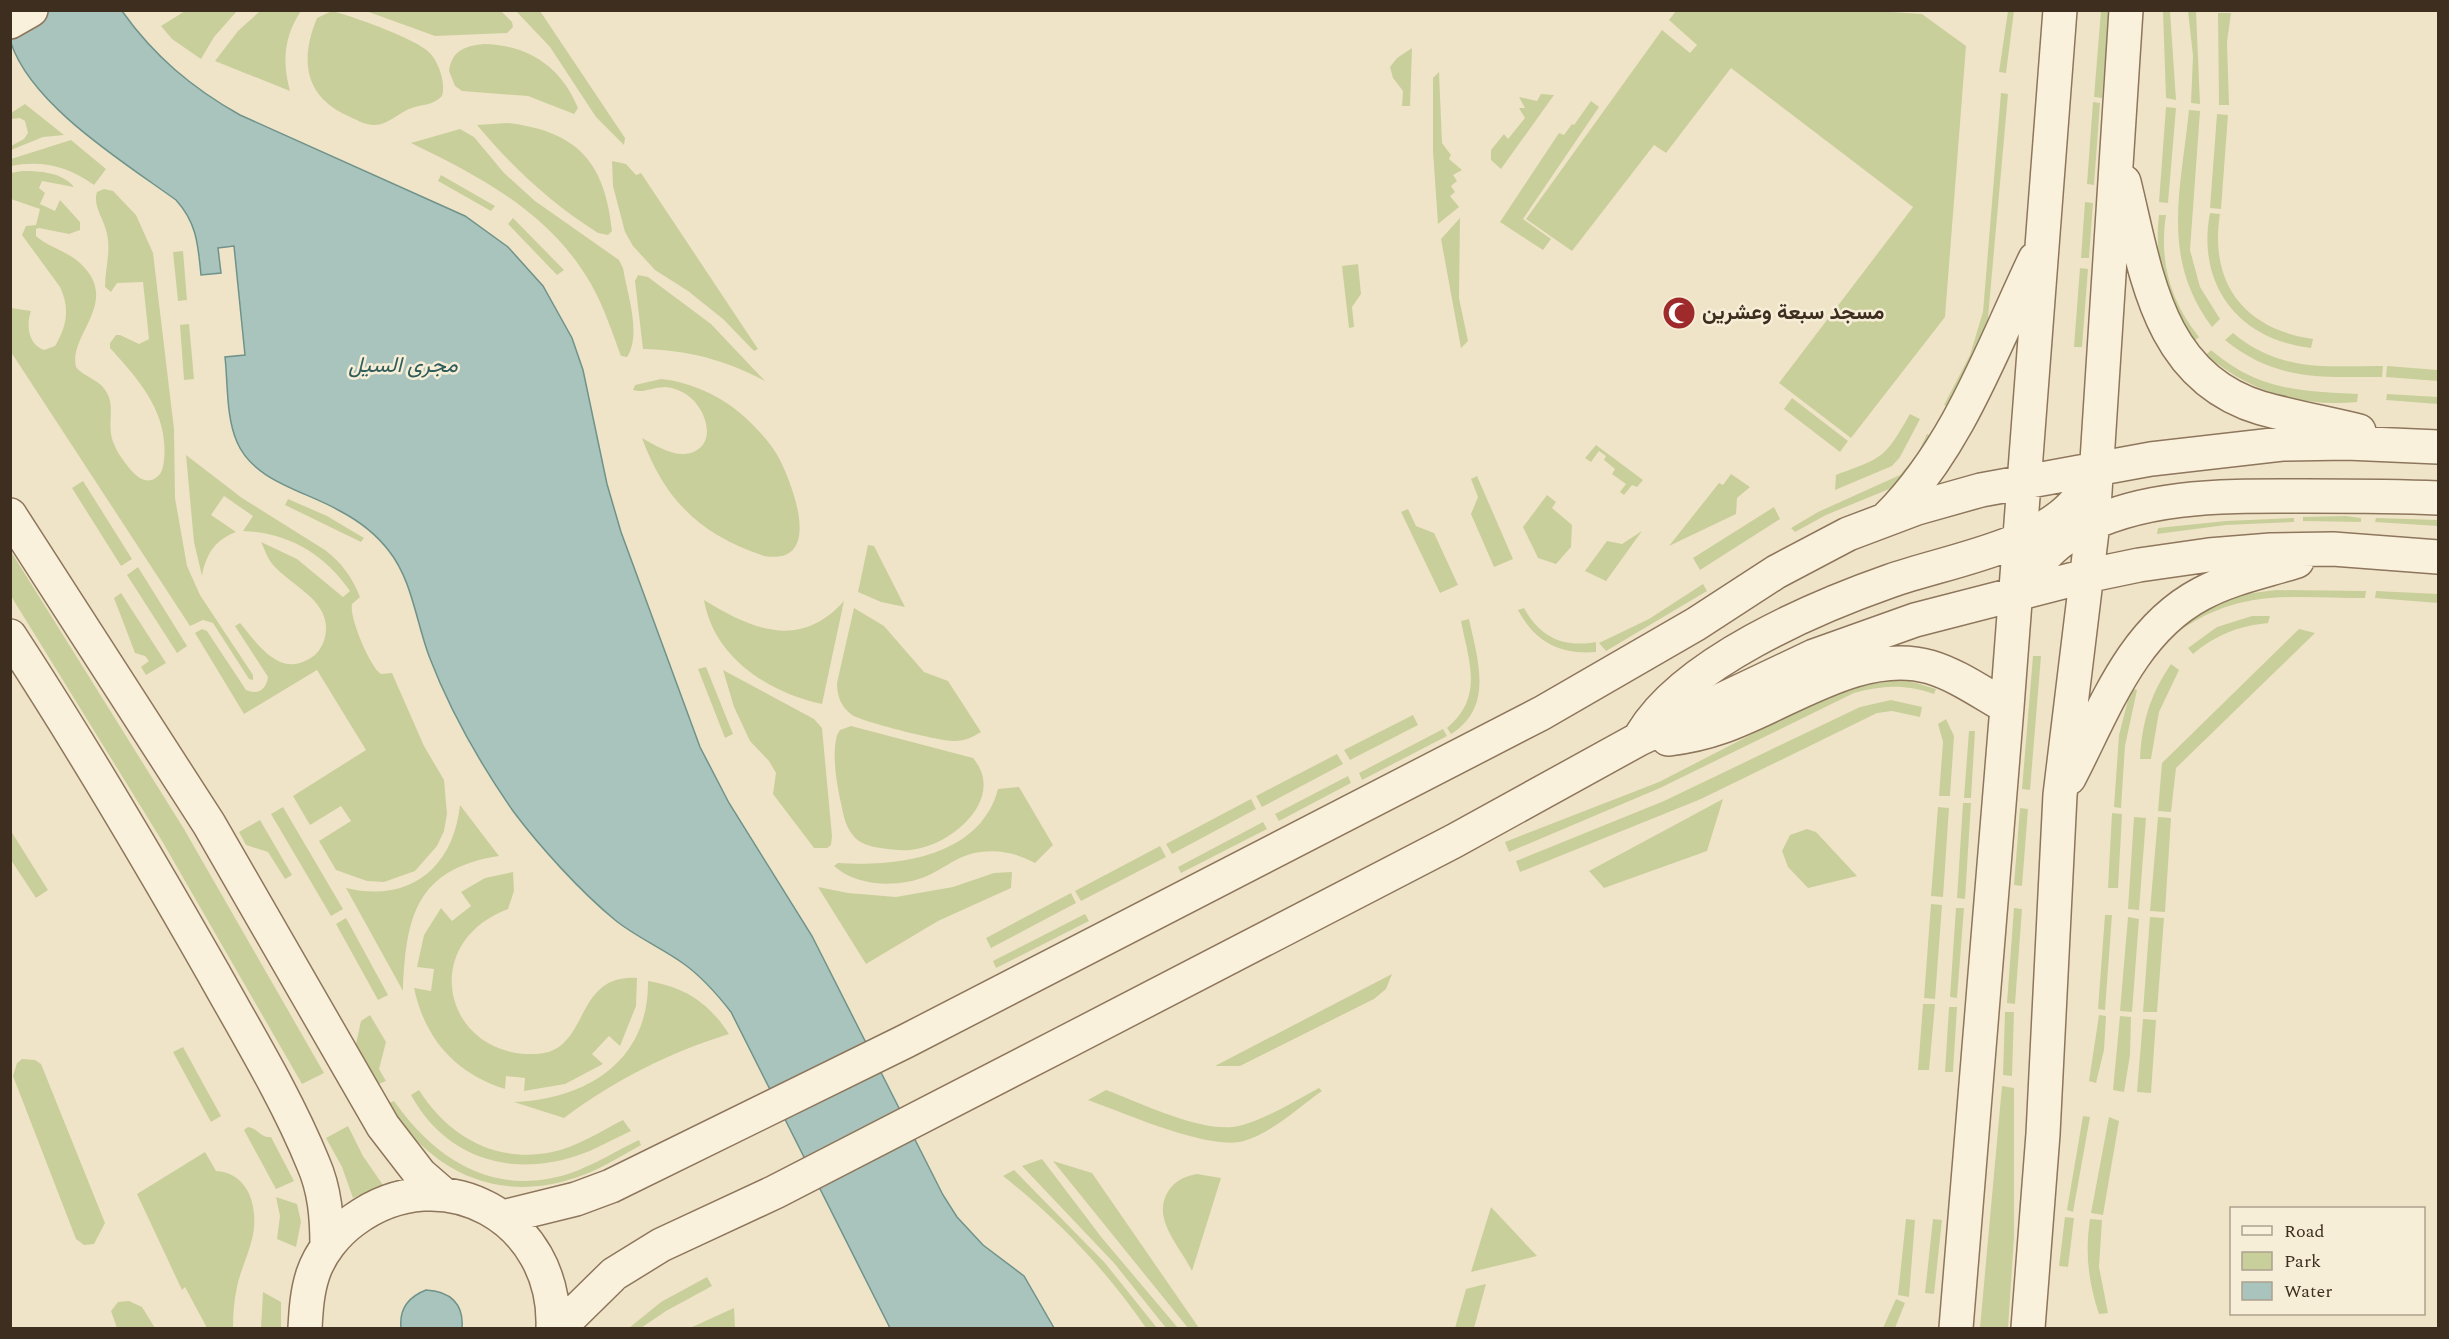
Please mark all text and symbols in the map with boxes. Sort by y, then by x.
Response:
mosque icon: مسجد سبعة وعشرين [1661,295,1697,331]
place label: مسجد سبعة وعشرين [1702,297,1884,329]
water label: مجرى السيل [348,349,458,382]
legend [2230,1207,2425,1315]
text: Road [2284,1218,2325,1245]
text: Park [2284,1248,2321,1275]
text: Water [2284,1278,2332,1305]

